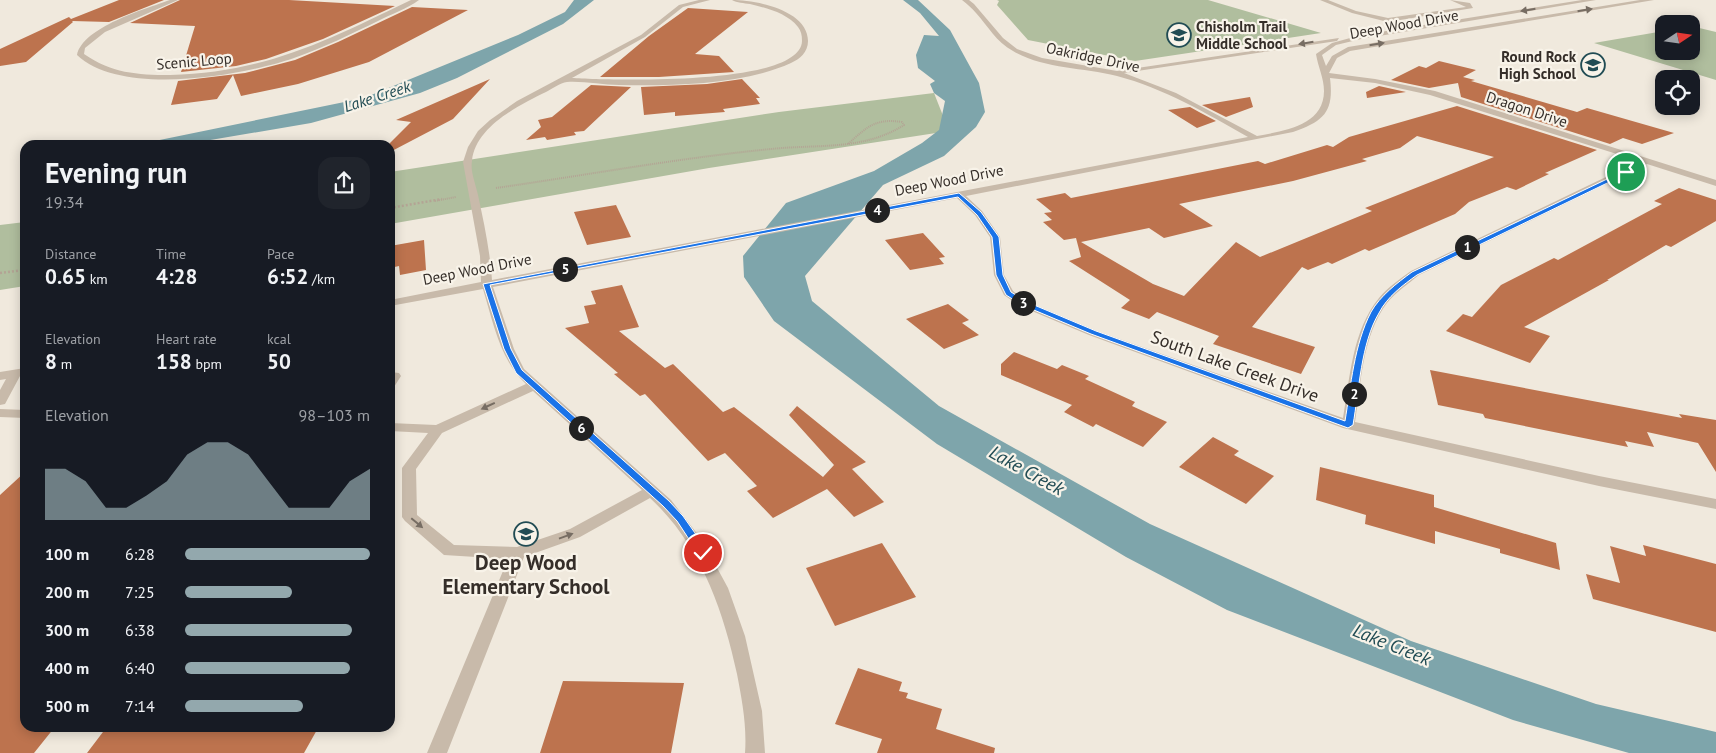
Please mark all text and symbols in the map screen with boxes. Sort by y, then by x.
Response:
street label: Deep Wood Drive [1348,5,1460,43]
one-way arrow [1577,6,1593,14]
one-way arrow [1519,7,1535,15]
north arrow [1655,15,1700,60]
map controls [1655,15,1700,115]
place label: Chisholm Trail Middle School [1196,17,1288,53]
school or university icon: Chisholm Trail Middle School [1166,22,1192,48]
street label: Oakridge Drive [1044,38,1142,76]
one-way arrow [1298,39,1314,47]
one-way arrow [1370,40,1386,48]
place label: Round Rock High School [1499,47,1577,83]
street label: Scenic Loop [155,48,233,74]
school or university icon: Round Rock High School [1580,52,1606,78]
button: locate [1655,70,1700,115]
water label: Lake Creek [341,76,414,116]
street label: Dragon Drive [1484,87,1570,131]
pin [1605,151,1647,193]
text: Evening run [45,154,187,191]
button: share [318,157,370,209]
icon: arrive [1612,158,1640,186]
street label: Deep Wood Drive [893,160,1005,200]
text: 19:34 [45,192,83,212]
pin: 4 [864,198,890,222]
text: 4 [874,201,881,219]
pin: 1 [1454,234,1480,260]
text: 1 [1464,238,1471,256]
text: Distance [45,245,96,263]
text: Time [156,245,186,263]
text: Pace [267,245,294,263]
street label: Deep Wood Drive [421,249,533,289]
pin: 5 [552,256,578,282]
text: 5 [562,260,569,278]
text: 0.65 [45,263,86,290]
text: 4:28 [156,263,197,290]
text: 6:52 [267,263,308,290]
text: km [86,270,108,288]
text: /km [308,270,335,288]
pin: 3 [1010,290,1036,316]
text: 3 [1020,294,1027,312]
street label: South Lake Creek Drive [1148,325,1322,407]
text: Elevation [45,330,101,348]
text: Heart rate [156,330,217,348]
text: kcal [267,330,291,348]
text: 8 [45,348,57,375]
text: 158 [156,348,192,375]
text: 50 [267,348,291,375]
text: m [57,355,72,373]
text: bpm [192,355,222,373]
pin: 2 [1342,382,1366,406]
text: 2 [1351,385,1358,403]
one-way arrow [481,402,495,410]
text: Elevation [45,405,109,425]
text: 98–103 m [299,405,370,425]
pin: 6 [568,416,594,440]
text: 6 [578,419,585,437]
water label: Lake Creek [985,440,1070,501]
one-way arrow [411,517,423,528]
school or university icon: Deep Wood Elementary School [513,521,539,547]
one-way arrow [559,532,574,540]
pin [682,532,724,574]
icon: check [689,539,717,567]
text: 100 m [45,544,89,564]
text: 6:28 [125,544,155,564]
place label: Deep Wood Elementary School [443,549,610,600]
text: 200 m [45,582,89,602]
text: 7:25 [125,582,155,602]
water label: Lake Creek [1350,618,1436,671]
text: 300 m [45,620,89,640]
text: 6:38 [125,620,155,640]
text: 400 m [45,658,89,678]
text: 6:40 [125,658,155,678]
text: 500 m [45,696,89,716]
text: 7:14 [125,696,155,716]

